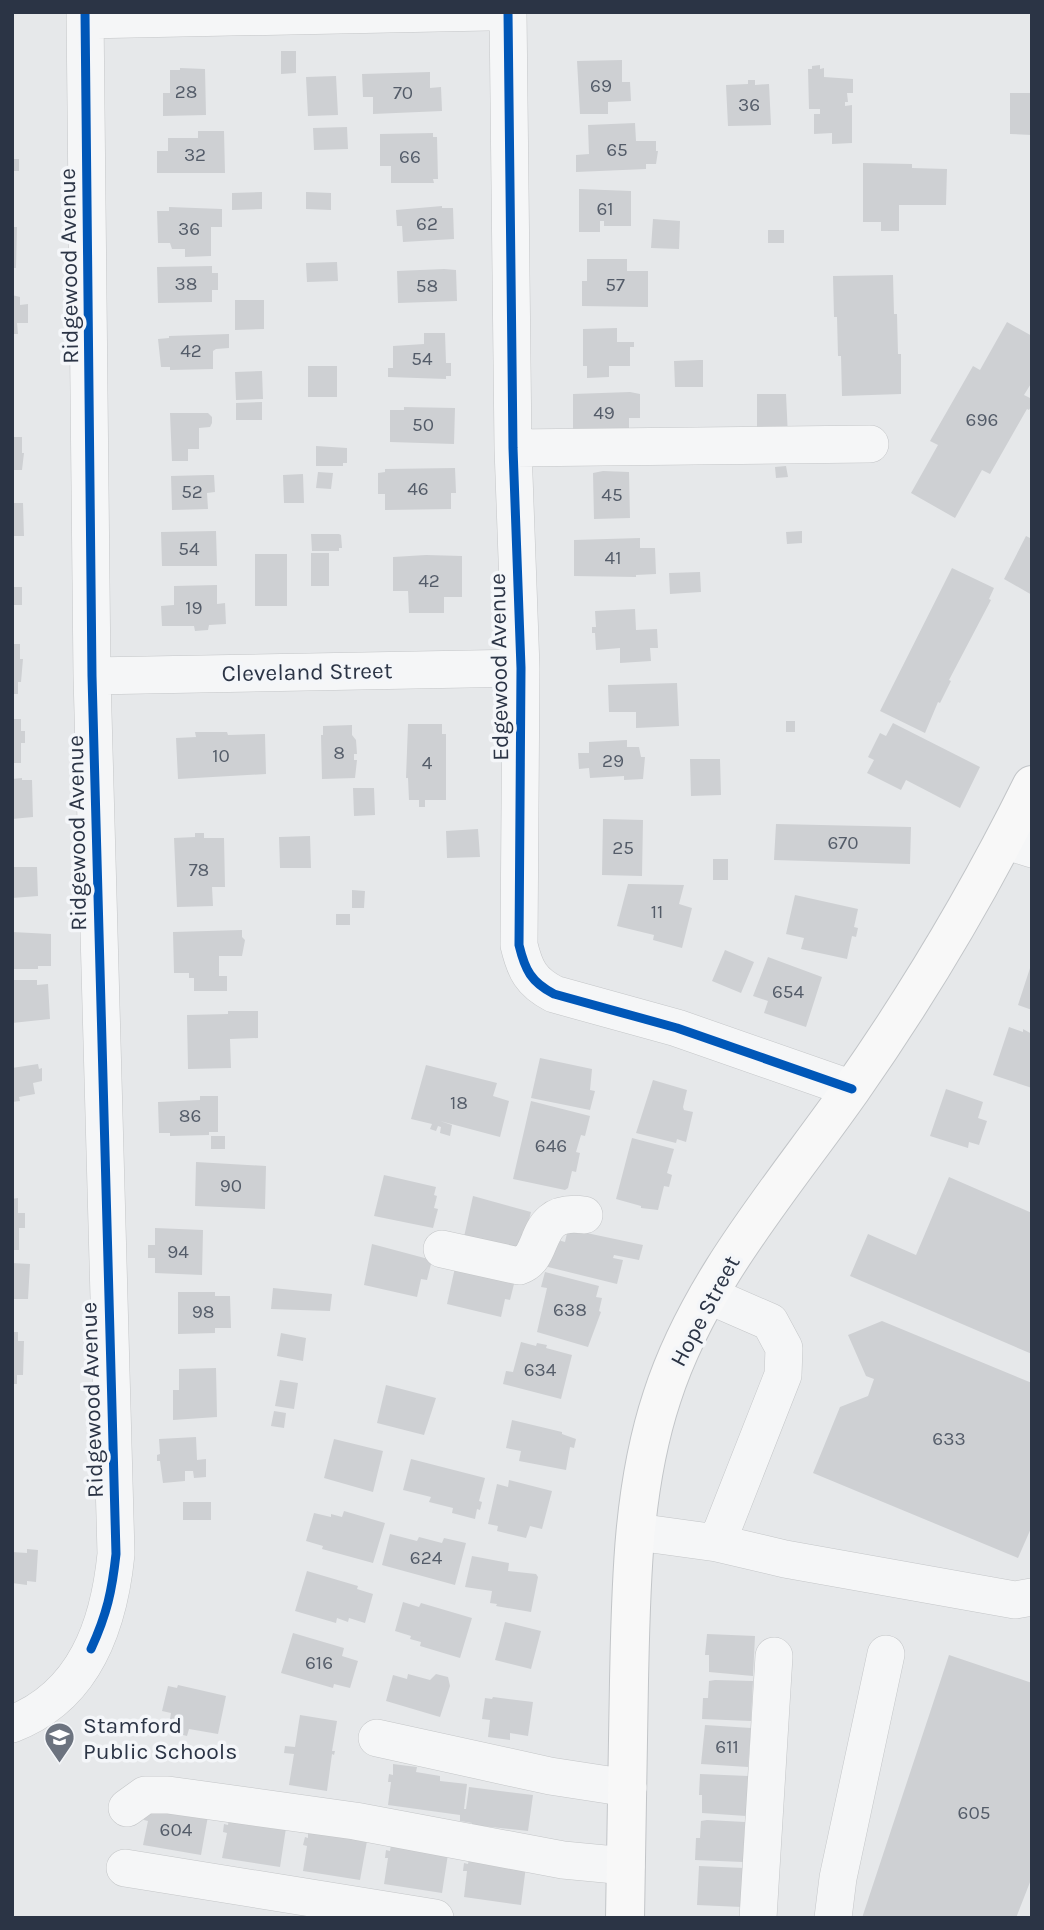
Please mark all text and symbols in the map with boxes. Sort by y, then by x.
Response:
house number: 69 [590,75,612,97]
house number: 28 [175,81,197,103]
house number: 70 [393,82,413,104]
house number: 36 [738,94,760,116]
house number: 65 [606,139,628,161]
house number: 32 [184,144,206,166]
house number: 66 [399,146,421,168]
street label: Ridgewood Avenue [54,168,84,364]
house number: 61 [596,198,614,220]
house number: 62 [416,213,438,235]
house number: 36 [178,218,200,240]
house number: 38 [175,273,197,295]
house number: 57 [605,274,625,296]
house number: 58 [416,275,438,297]
house number: 42 [180,340,202,362]
house number: 54 [411,348,433,370]
house number: 49 [593,402,615,424]
house number: 696 [966,409,998,431]
house number: 50 [412,414,434,436]
house number: 46 [407,478,429,500]
house number: 52 [181,481,203,503]
house number: 45 [601,484,623,506]
house number: 54 [178,538,200,560]
house number: 41 [605,547,621,569]
house number: 42 [418,570,440,592]
street label: Edgewood Avenue [484,573,514,761]
house number: 19 [185,597,203,619]
street label: Cleveland Street [221,657,393,687]
street label: Ridgewood Avenue [62,735,92,931]
house number: 8 [333,742,345,764]
house number: 10 [212,745,230,767]
house number: 29 [602,750,624,772]
house number: 4 [422,752,433,774]
house number: 670 [827,832,859,854]
house number: 25 [612,837,634,859]
house number: 78 [189,859,209,881]
house number: 11 [651,901,663,923]
house number: 654 [772,981,804,1003]
house number: 18 [450,1092,468,1114]
house number: 86 [179,1105,201,1127]
house number: 646 [535,1135,567,1157]
house number: 90 [220,1175,242,1197]
house number: 94 [167,1241,189,1263]
street label: Hope Street [664,1251,746,1371]
house number: 638 [553,1299,587,1321]
house number: 98 [192,1301,214,1323]
street label: Ridgewood Avenue [75,1302,109,1498]
house number: 634 [524,1359,557,1381]
house number: 633 [932,1428,966,1450]
house number: 624 [410,1547,443,1569]
house number: 616 [305,1652,333,1674]
place label: Stamford Public Schools [83,1712,237,1765]
school or university icon: Stamford Public Schools [43,1721,77,1765]
house number: 611 [715,1736,739,1758]
house number: 605 [958,1802,990,1824]
house number: 604 [160,1819,193,1841]

